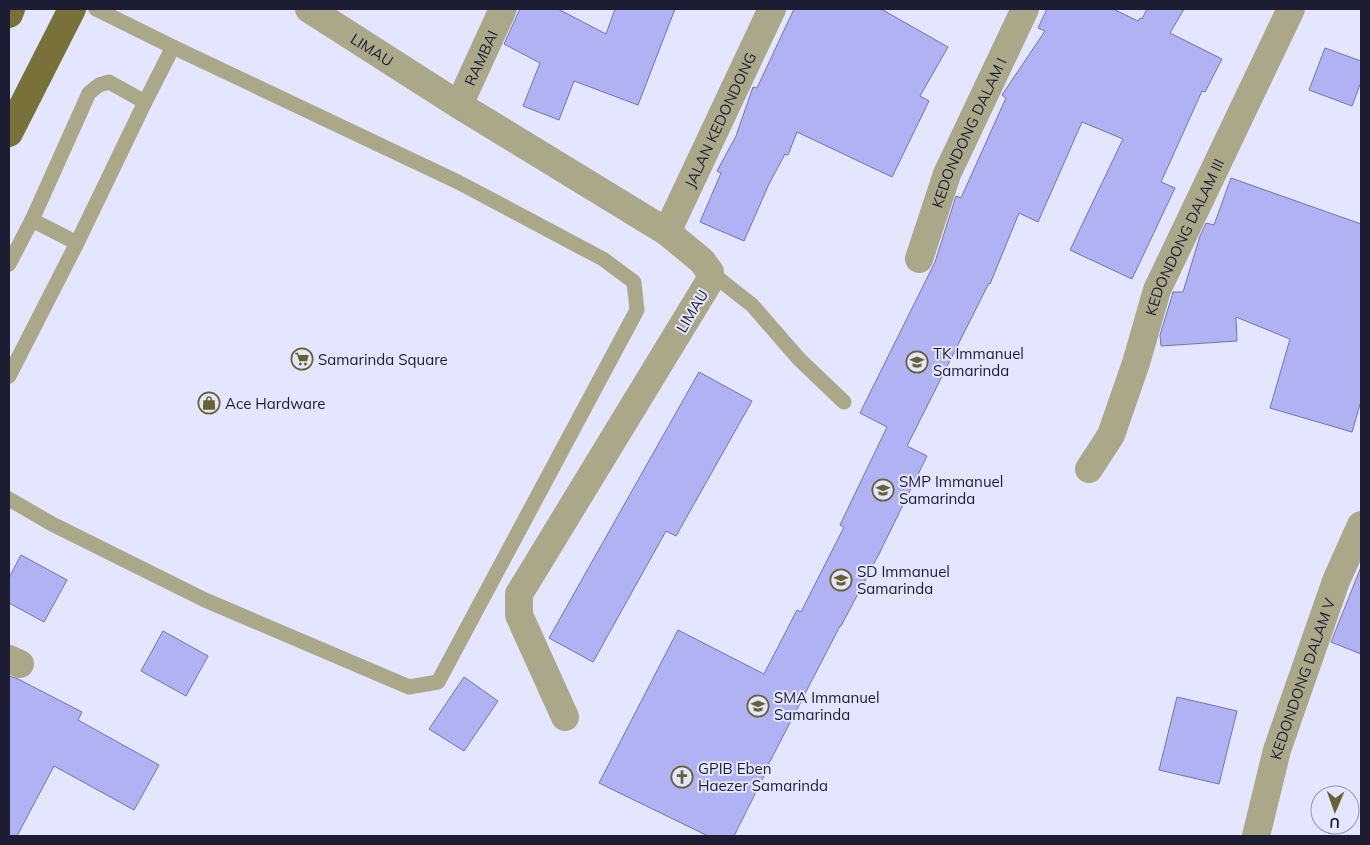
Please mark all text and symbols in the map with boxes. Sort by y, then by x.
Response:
street label: RAMBAI [460,27,502,89]
street label: LIMAU [347,29,397,70]
street label: JALAN KEDONDONG [680,49,760,191]
street label: KEDONDONG DALAM I [927,54,1010,210]
street label: KEDONDONG DALAM III [1141,155,1228,318]
street label: LIMAU [672,286,712,336]
place label: TK Immanuel Samarinda [933,344,1024,380]
supermarket icon: Samarinda Square [290,347,314,371]
place label: Samarinda Square [318,350,448,369]
school or university icon: TK Immanuel Samarinda [905,350,929,374]
shop icon: Ace Hardware [197,391,221,415]
place label: Ace Hardware [225,394,326,413]
place label: SMP Immanuel Samarinda [899,472,1003,508]
school or university icon: SMP Immanuel Samarinda [871,478,895,502]
place label: SD Immanuel Samarinda [857,562,950,598]
school or university icon: SD Immanuel Samarinda [829,568,853,592]
street label: KEDONDONG DALAM V [1266,595,1339,761]
place label: SMA Immanuel Samarinda [774,688,880,724]
school or university icon: SMA Immanuel Samarinda [746,694,770,718]
place label: GPIB Eben Haezer Samarinda [698,759,828,795]
church icon: GPIB Eben Haezer Samarinda [670,765,694,789]
north arrow [1310,785,1360,835]
text: U [1329,814,1340,832]

